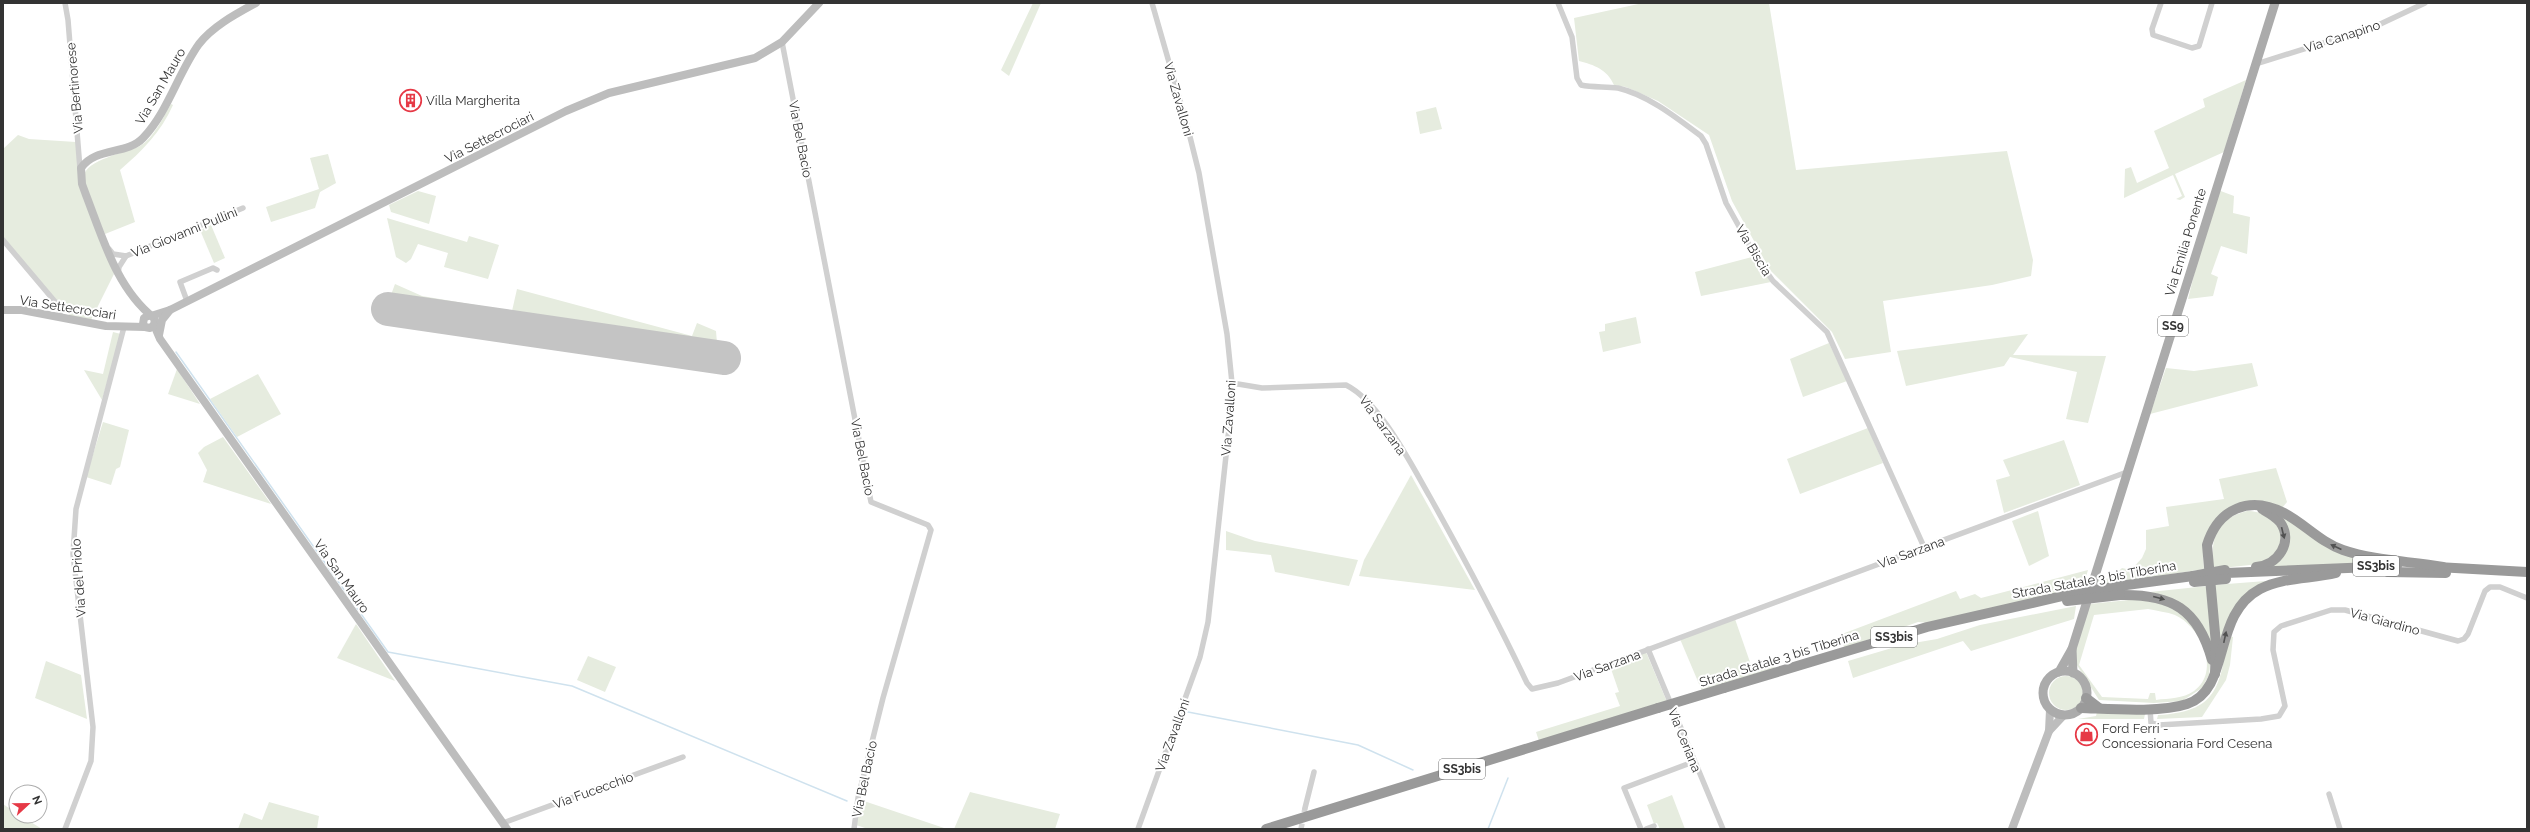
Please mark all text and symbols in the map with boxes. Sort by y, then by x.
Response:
street label: Via Canapino [2302,17,2382,56]
street label: Via Bertinorese [63,41,86,134]
street label: Via San Mauro [132,45,189,127]
street label: Via Zavalloni [1161,60,1196,138]
building icon: Villa Margherita [397,87,423,113]
place label: Villa Margherita [426,93,520,108]
street label: Via Bel Bacio [786,99,815,179]
street label: Via Settecrociari [442,109,536,166]
street label: Via Emilia Ponente [2162,186,2209,298]
street label: Via Giovanni Pullini [129,204,239,261]
street label: Via Biscia [1732,222,1775,279]
street label: Via Settecrociari [19,292,117,323]
road number: SS9 [2158,316,2188,336]
street label: Via Zavalloni [1218,380,1239,457]
street label: Via Sarzana [1356,393,1409,458]
street label: Via Bel Bacio [848,417,877,497]
one-way arrow [2280,527,2286,539]
street label: Via Sarzana [1876,533,1947,571]
street label: Via San Mauro [311,537,373,616]
street label: Via del Priolo [68,538,89,618]
one-way arrow [2331,544,2342,550]
road number: SS3bis [2353,556,2399,576]
street label: Strada Statale 3 bis Tiberina [2011,558,2177,601]
one-way arrow [2153,595,2165,601]
street label: Via Giardino [2348,605,2422,638]
street label: Strada Statale 3 bis Tiberina [1698,627,1861,690]
road number: SS3bis [1871,627,1917,647]
one-way arrow [2222,631,2228,643]
street label: Via Sarzana [1572,646,1643,684]
street label: Via Zavalloni [1152,697,1193,774]
street label: Via Ceriana [1665,706,1704,774]
place label: Ford Ferri - Concessionaria Ford Cesena [2102,721,2272,751]
shop icon: Ford Ferri - Concessionaria Ford Cesena [2074,722,2100,748]
street label: Via Bel Bacio [849,739,880,819]
road number: SS3bis [1439,759,1485,779]
street label: Via Fucecchio [551,769,635,812]
north arrow [8,784,48,824]
text: N [29,794,44,807]

